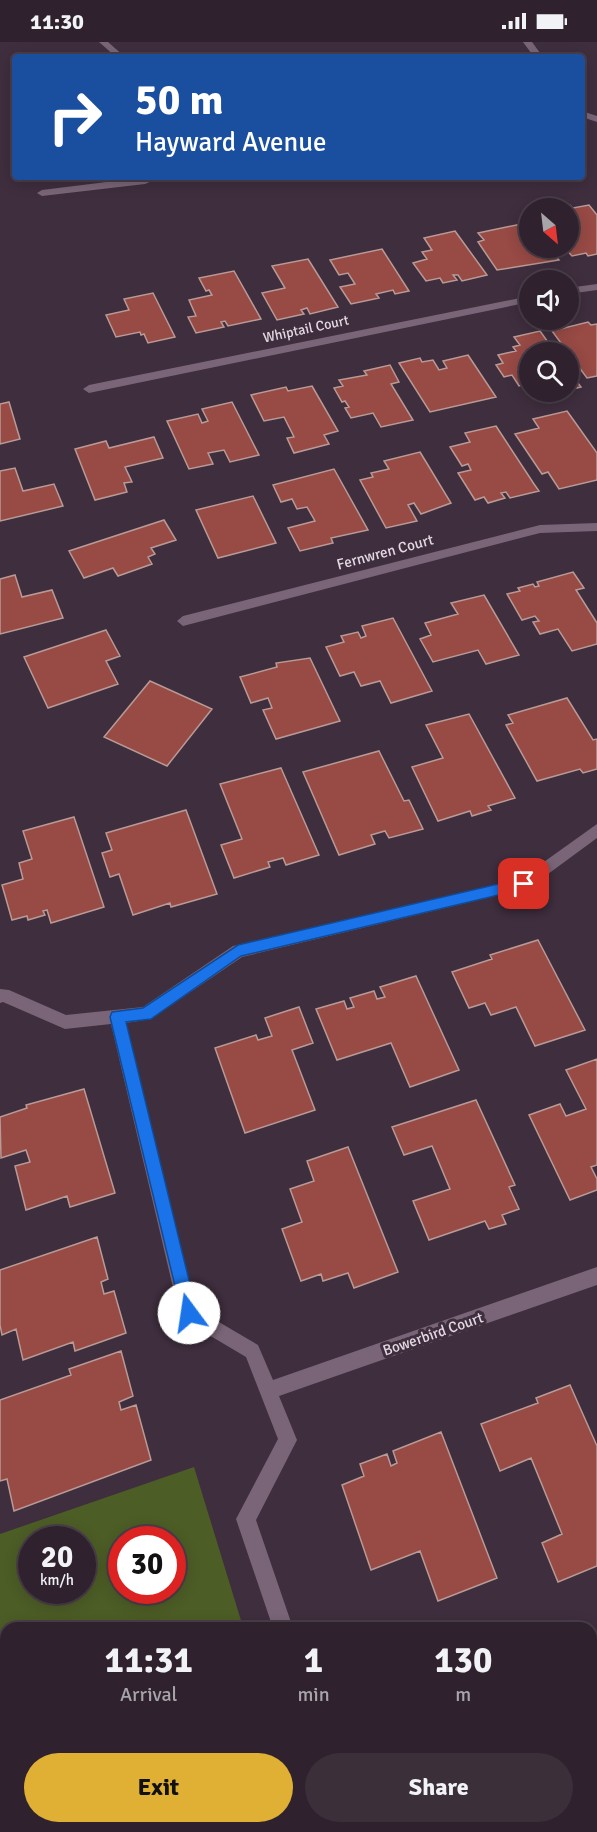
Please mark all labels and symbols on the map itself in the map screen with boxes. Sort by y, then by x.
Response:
north arrow [519,198,579,258]
street label: Whiptail Court [261,312,351,346]
street label: Fernwren Court [335,530,435,574]
pin [498,858,549,909]
position arrow [157,1281,221,1345]
street label: Bowerbird Court [380,1308,486,1360]
speed limit sign: 30 [108,1526,186,1604]

